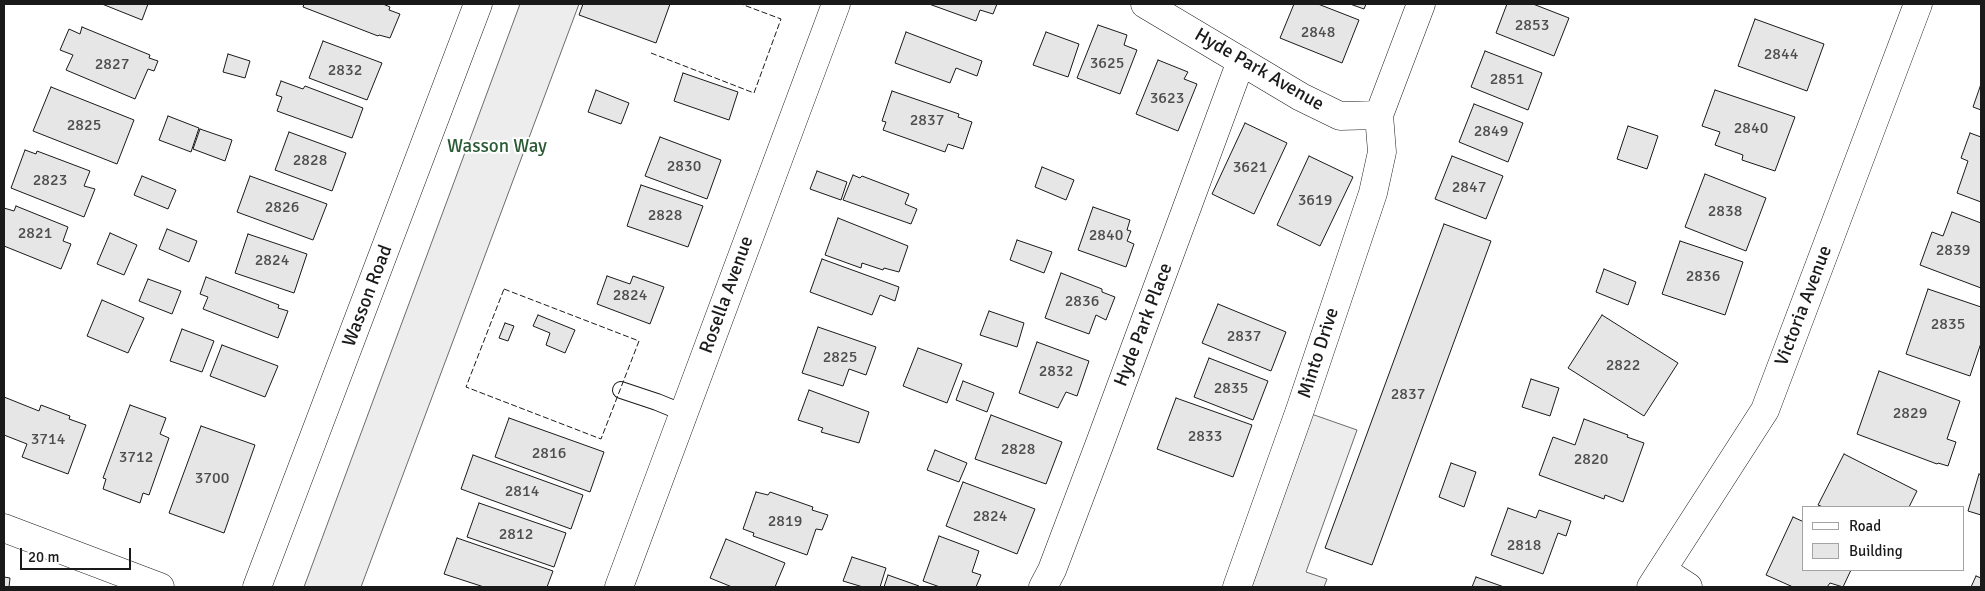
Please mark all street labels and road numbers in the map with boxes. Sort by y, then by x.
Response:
street label: Hyde Park Avenue [1190,24,1328,116]
street label: Rosella Avenue [695,233,759,357]
street label: Wasson Road [338,242,398,350]
street label: Victoria Avenue [1771,243,1837,369]
street label: Hyde Park Place [1110,260,1178,390]
street label: Minto Drive [1294,305,1344,401]

